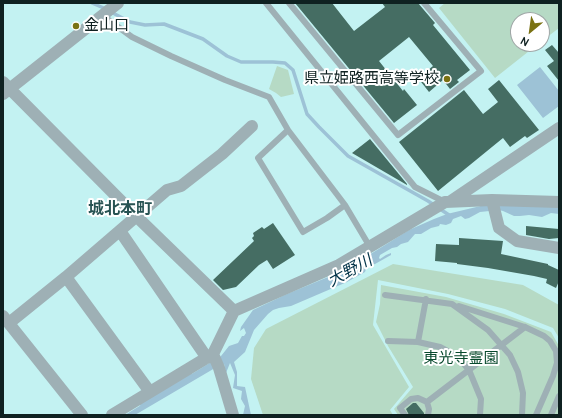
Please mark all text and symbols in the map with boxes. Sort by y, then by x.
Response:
north arrow [510,12,550,52]
place label: 金山口 [84,17,129,35]
marker: 金山口 [71,21,81,31]
text: N [518,34,531,50]
place label: 県立姫路西高等学校 [304,70,439,88]
marker: 県立姫路西高等学校 [442,74,452,84]
district label: 城北本町 [88,199,152,219]
water label: 大野川 [324,251,376,291]
park label: 東光寺霊園 [424,350,498,368]

